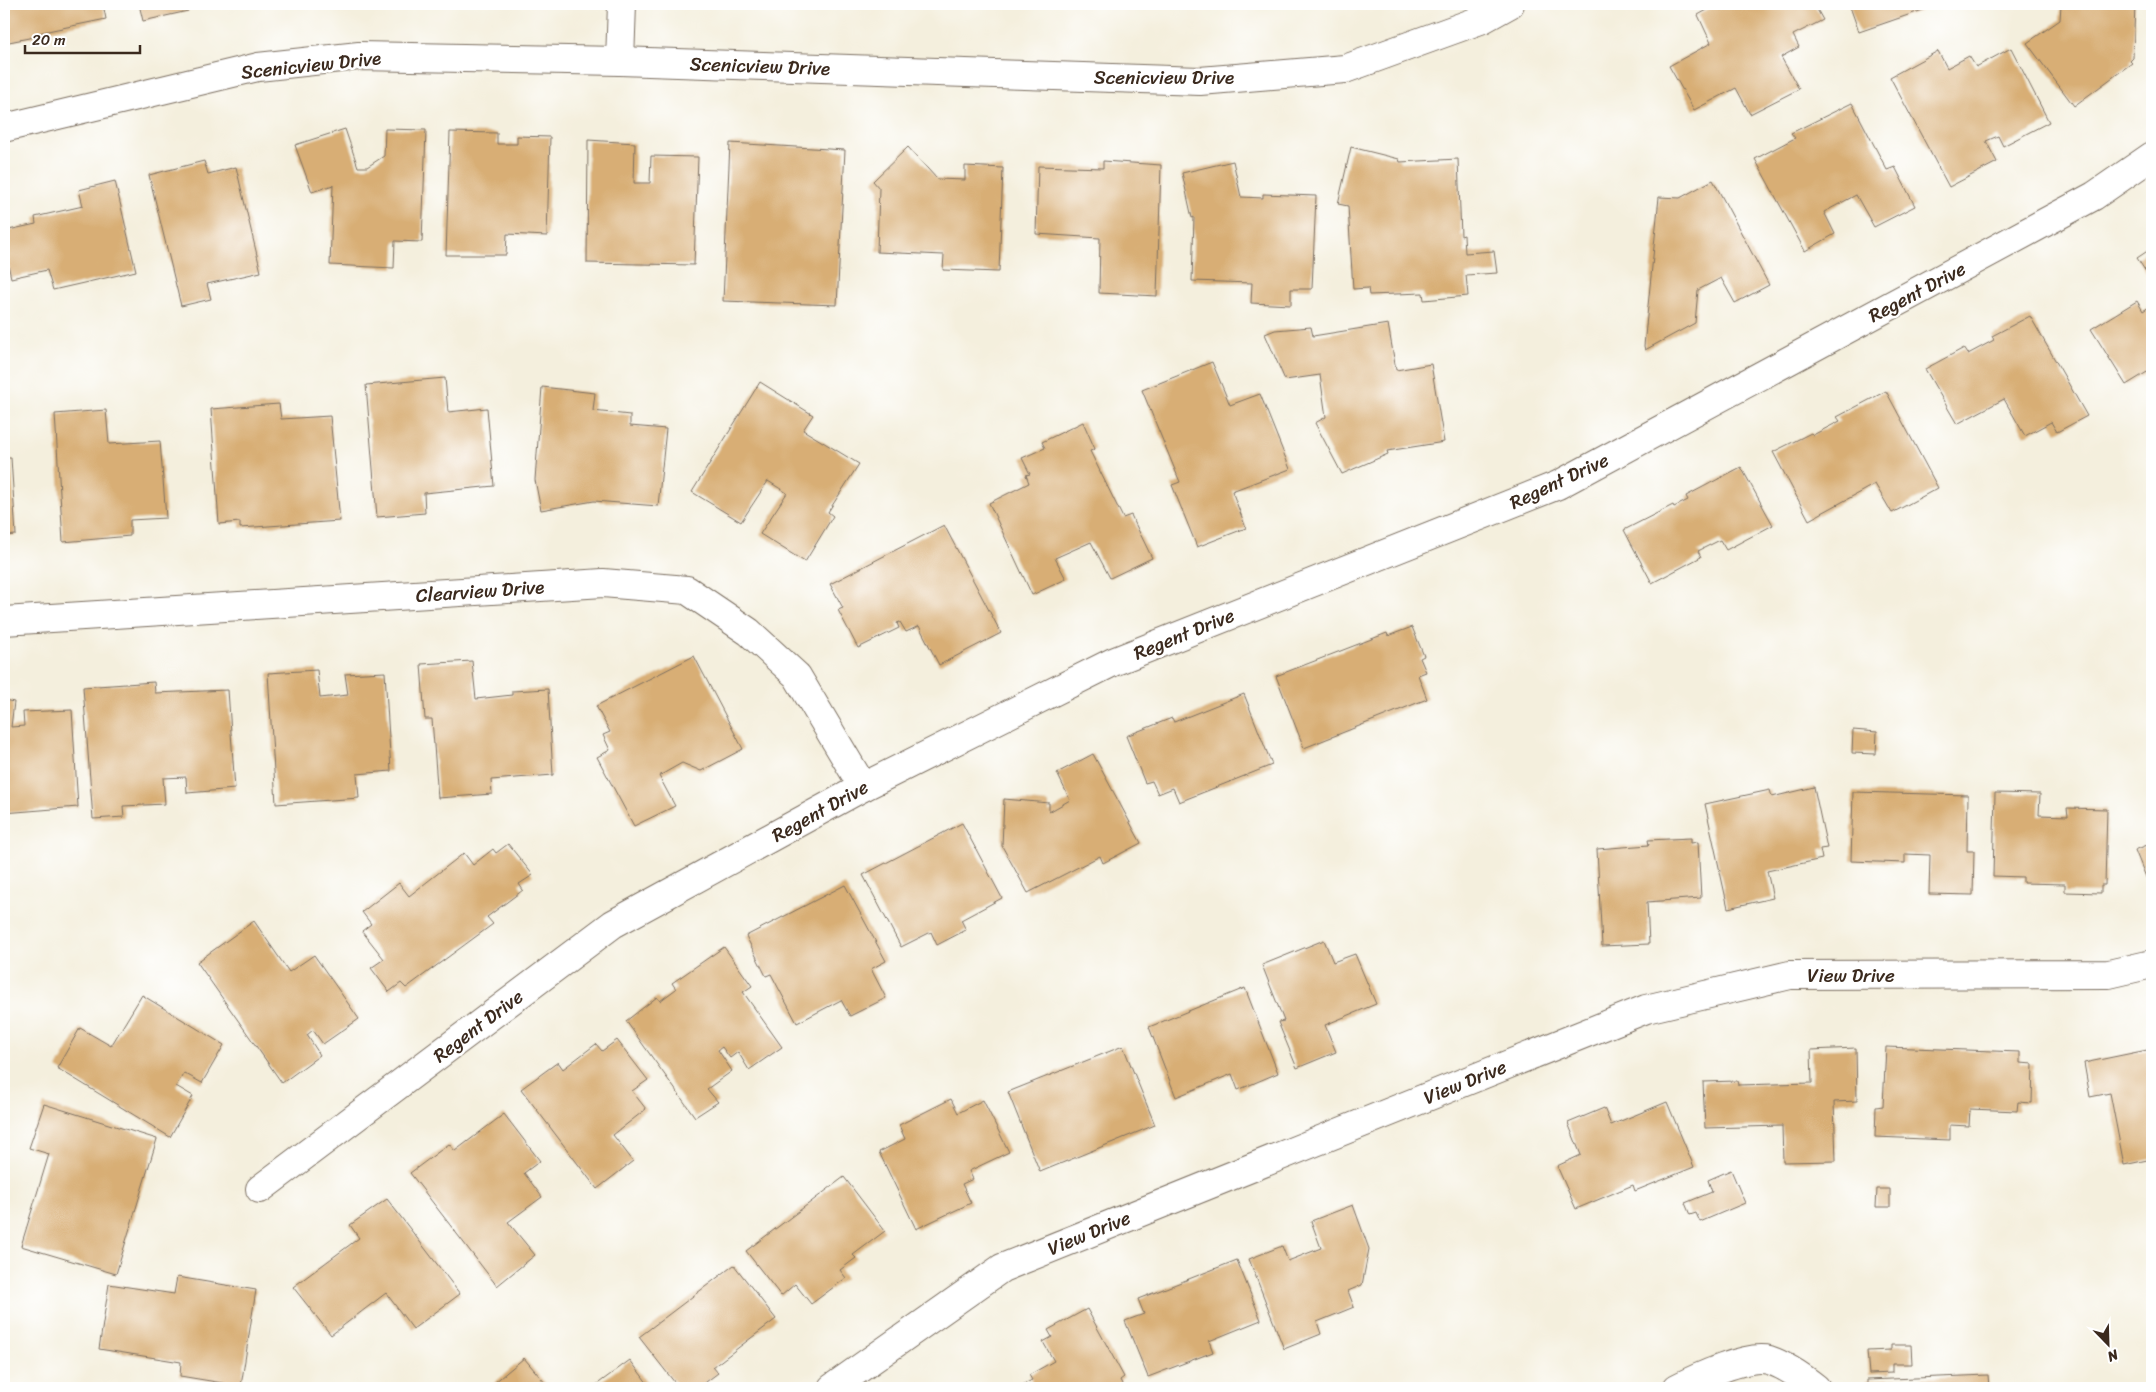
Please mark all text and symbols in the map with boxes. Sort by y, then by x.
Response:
scale bar [25,22,140,54]
text: 20 m [32,27,66,53]
street label: Scenicview Drive [239,41,383,89]
street label: Scenicview Drive [689,47,831,85]
street label: Scenicview Drive [1094,61,1234,94]
street label: Regent Drive [1862,252,1972,332]
street label: Regent Drive [1504,443,1614,518]
street label: Clearview Drive [415,570,545,612]
street label: Regent Drive [1128,599,1240,669]
street label: Regent Drive [765,771,875,851]
street label: View Drive [1807,959,1895,992]
street label: Regent Drive [426,981,531,1071]
street label: View Drive [1418,1050,1512,1114]
street label: View Drive [1042,1201,1136,1265]
north arrow [2084,1320,2134,1370]
text: N [2103,1342,2123,1369]

